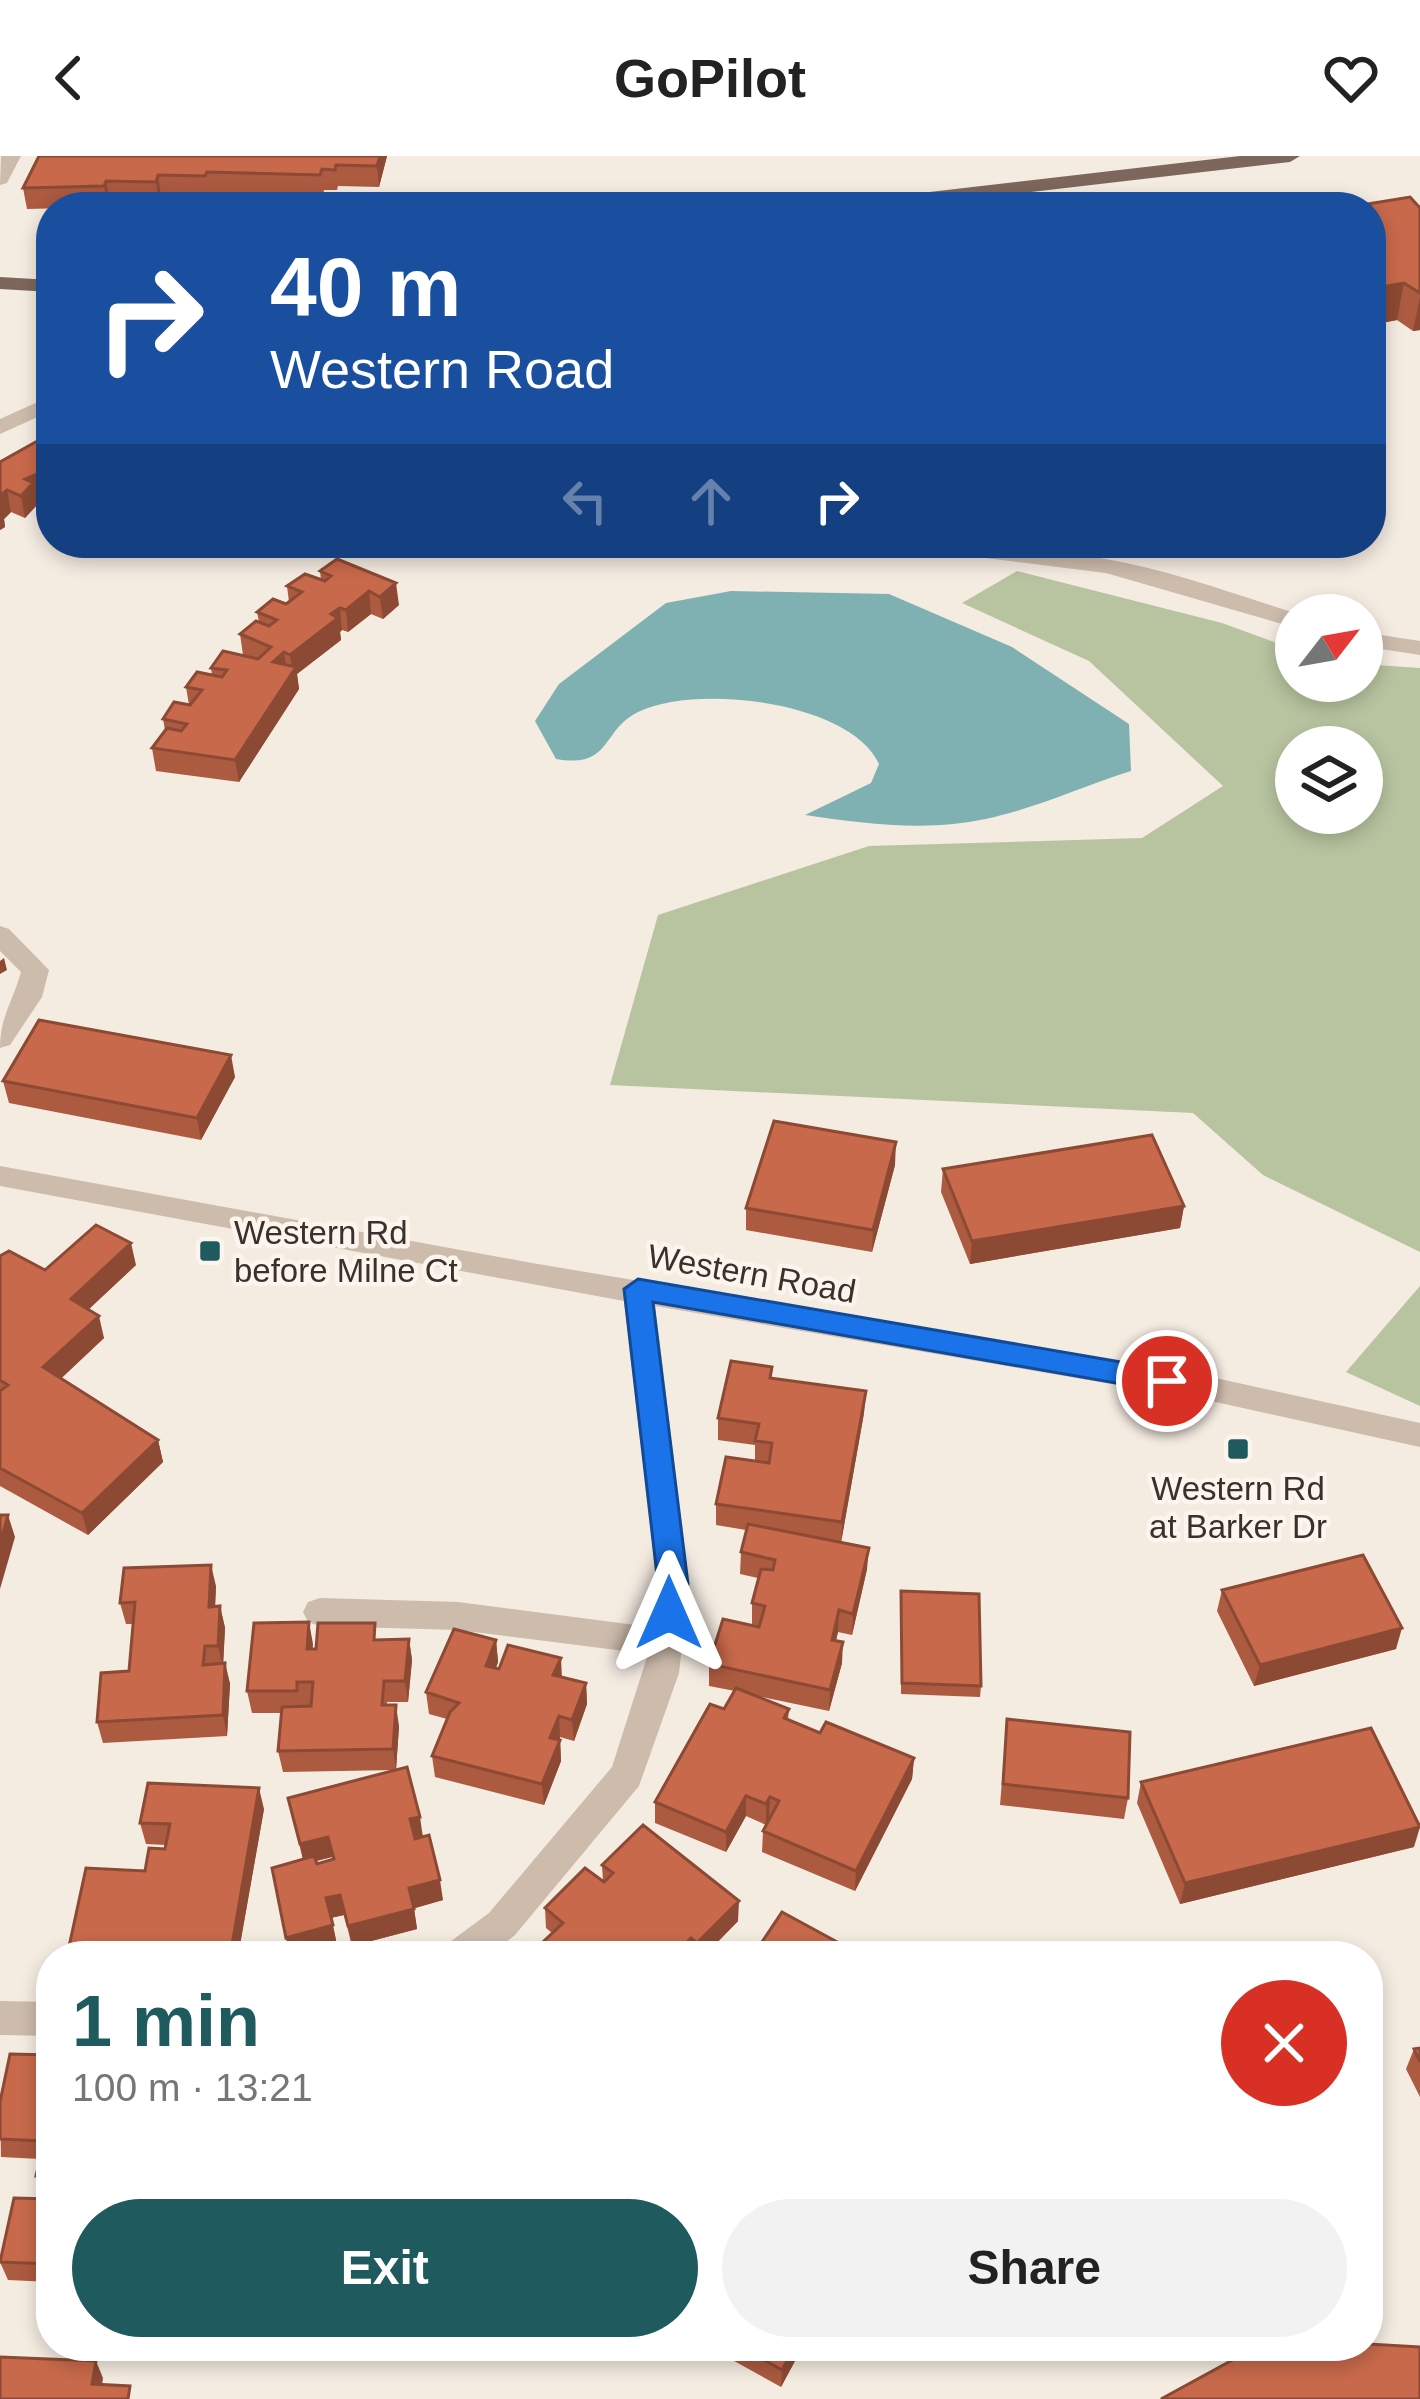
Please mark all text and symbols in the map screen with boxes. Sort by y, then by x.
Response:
icon: back [36,45,102,111]
icon: heart [1318,45,1384,111]
text: GoPilot [614,48,806,108]
icon: right [72,240,228,396]
text: 40 m [270,240,461,334]
text: Western Road [270,339,614,399]
icon: left [552,468,618,534]
icon: ahead [678,468,744,534]
icon: right [804,468,870,534]
north arrow [1275,594,1383,702]
map controls [1275,594,1383,834]
button: layers [1275,726,1383,834]
place label: Western Rd before Milne Ct [234,1214,458,1289]
street label: Western Road [645,1237,859,1310]
marker: Western Rd before Milne Ct [197,1238,223,1264]
pin [1116,1330,1218,1432]
icon: arrive [1134,1348,1200,1414]
marker: Western Rd at Barker Dr [1225,1436,1251,1462]
place label: Western Rd at Barker Dr [1149,1470,1327,1545]
position arrow [606,1550,732,1676]
button: close [1221,1980,1347,2106]
text: 1 min [72,1981,260,2061]
text: 100 m · 13:21 [72,2066,313,2109]
button: Exit [72,2199,698,2337]
button: Share [722,2199,1347,2337]

